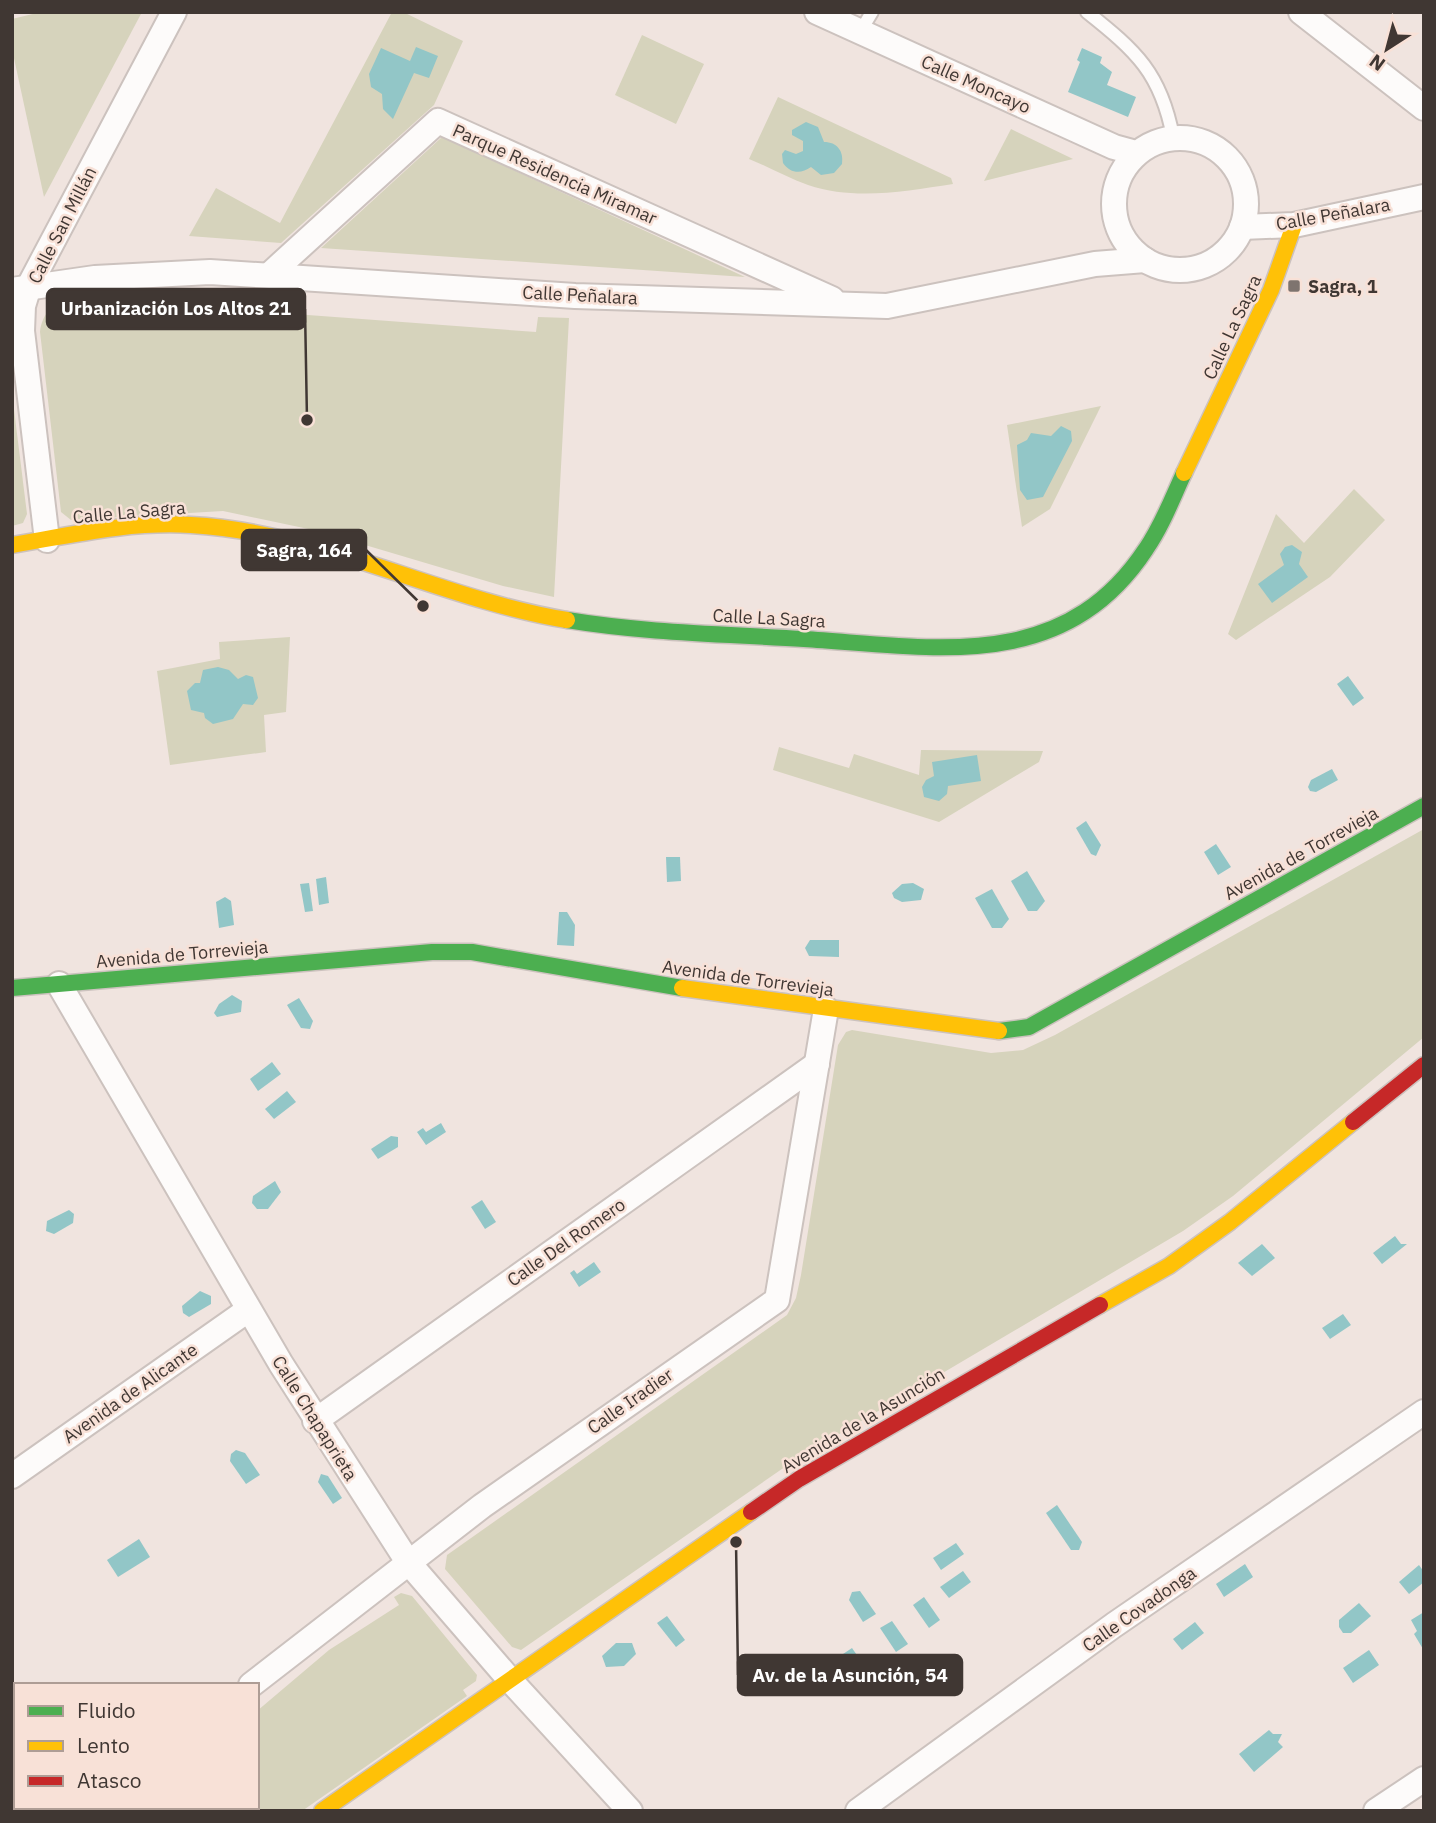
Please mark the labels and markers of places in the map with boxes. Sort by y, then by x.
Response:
place label: Sagra, 1 [1308,275,1378,298]
marker: Sagra, 1 [1286,278,1302,294]
callout: Urbanización Los Altos 21 [47,289,305,329]
callout: Sagra, 164 [242,530,366,570]
callout: Av. de la Asunción, 54 [738,1655,962,1695]

